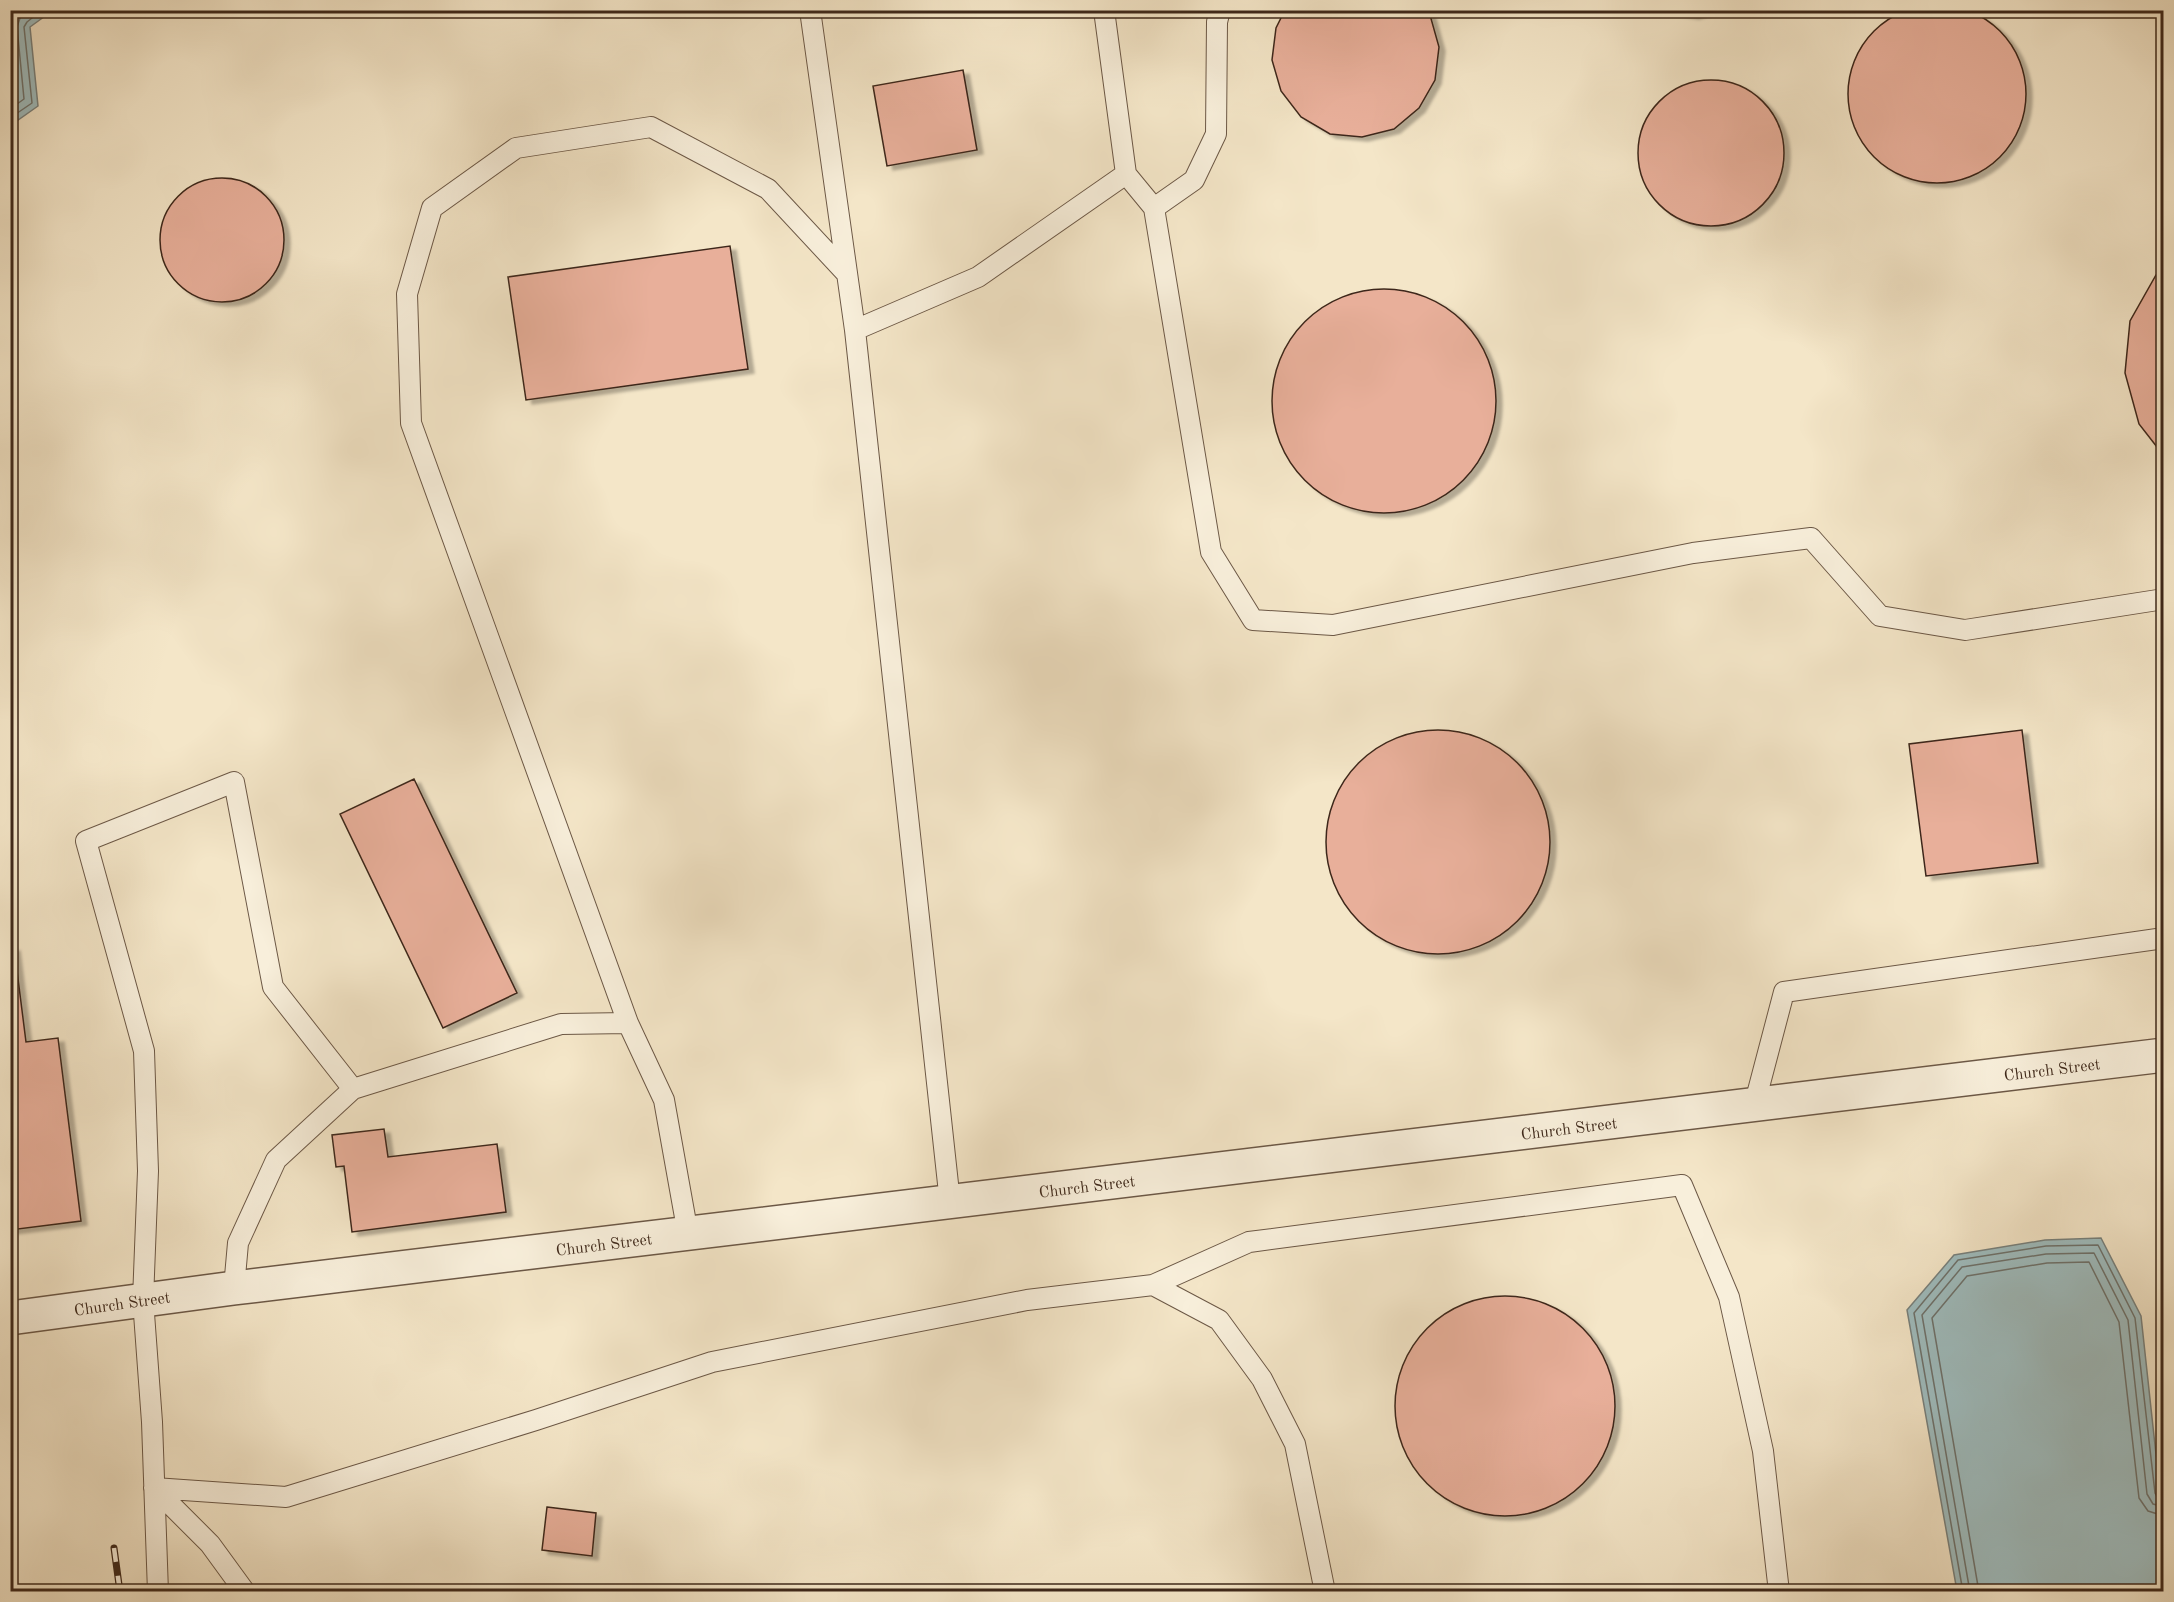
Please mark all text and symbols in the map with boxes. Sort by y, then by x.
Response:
street label: Church Street [2003,1057,2102,1085]
street label: Church Street [1520,1116,1619,1144]
street label: Church Street [1038,1174,1137,1202]
street label: Church Street [555,1232,654,1260]
street label: Church Street [73,1290,172,1320]

